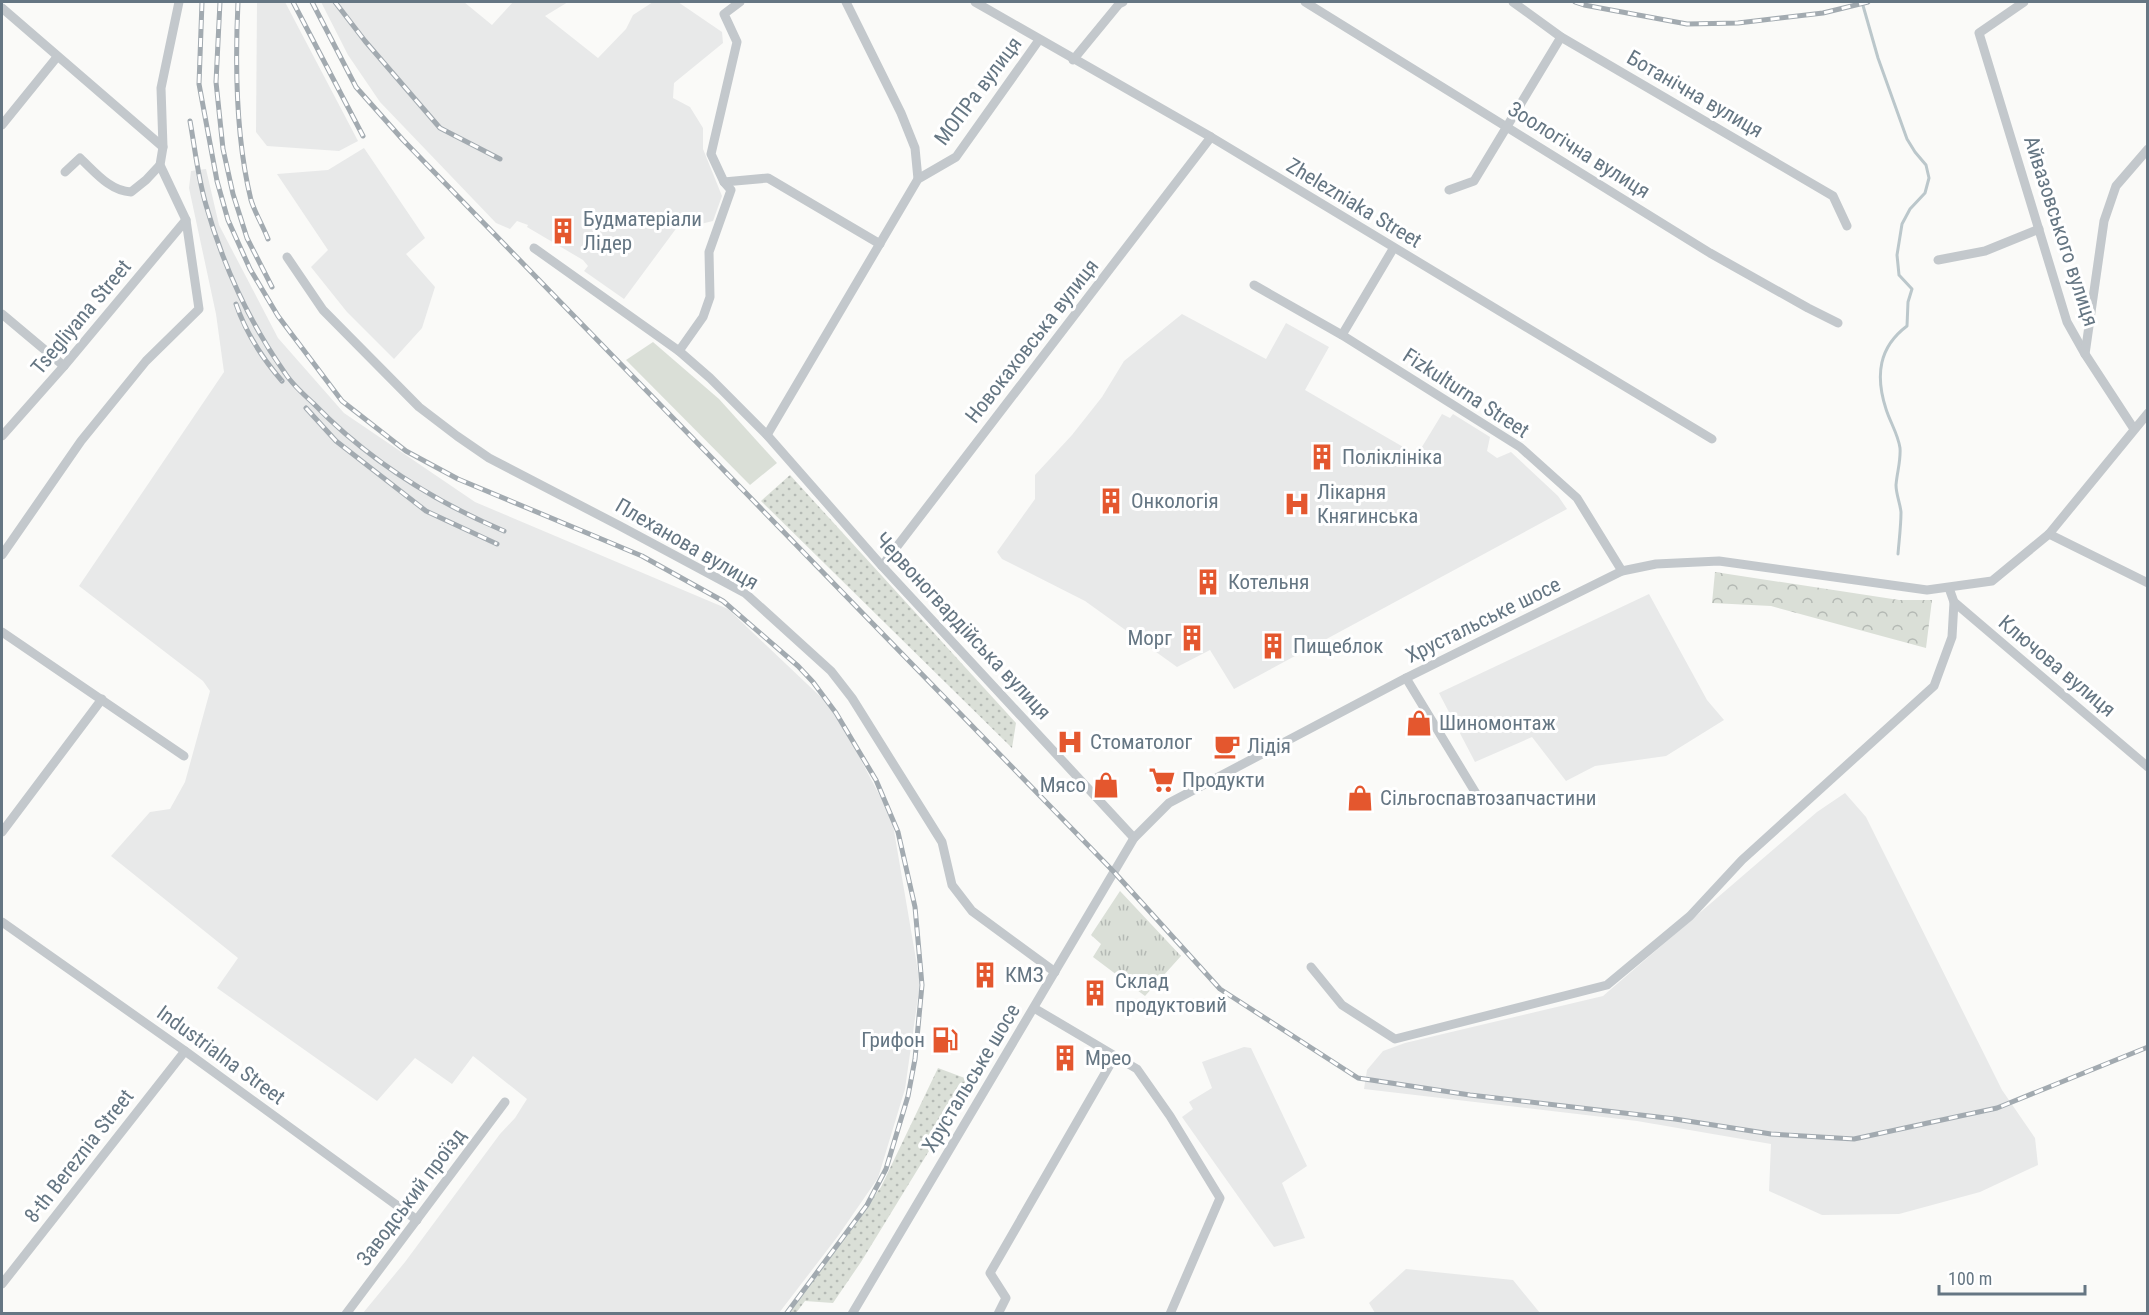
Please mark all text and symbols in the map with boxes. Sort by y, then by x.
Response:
street label: МОПРа вулиця [929,32,1027,150]
street label: Ботанічна вулиця [1623,45,1767,143]
street label: Зоологічна вулиця [1504,97,1654,203]
street label: Айвазовського вулиця [2019,133,2103,329]
street label: Zhelezniaka Street [1282,153,1426,253]
place label: Будматеріали Лідер [583,207,702,255]
building icon: Будматеріали Лідер [548,216,578,246]
street label: Новокаховська вулиця [961,254,1103,428]
street label: Tsegliyana Street [26,255,136,379]
street label: Fizkulturna Street [1398,343,1534,443]
building icon: Поліклініка [1307,442,1337,472]
place label: Поліклініка [1342,445,1442,469]
place label: Лікарня Княгинська [1317,480,1418,528]
building icon: Онкологія [1096,486,1126,516]
place label: Онкологія [1131,489,1219,513]
hospital icon: Лікарня Княгинська [1282,489,1312,519]
street label: Плеханова вулиця [611,493,763,595]
street label: Червоногвардійська вулиця [870,528,1056,724]
building icon: Котельня [1193,567,1223,597]
place label: Котельня [1228,570,1309,594]
street label: Хрустальське шосе [1402,572,1564,668]
street label: Ключова вулиця [1994,610,2120,722]
building icon: Морг [1177,623,1207,653]
place label: Морг [1127,626,1172,650]
building icon: Пищеблок [1258,631,1288,661]
place label: Пищеблок [1293,634,1383,658]
shop icon: Шиномонтаж [1404,708,1434,738]
place label: Шиномонтаж [1439,711,1556,735]
hospital icon: Стоматолог [1055,727,1085,757]
place label: Стоматолог [1090,730,1193,754]
cafe icon: Лідія [1212,731,1242,761]
place label: Лідія [1247,734,1291,758]
supermarket icon: Продукти [1147,765,1177,795]
place label: Продукти [1182,768,1265,792]
shop icon: Мясо [1091,770,1121,800]
place label: Мясо [1040,773,1086,797]
shop icon: Сільгоспавтозапчастини [1345,783,1375,813]
place label: Сільгоспавтозапчастини [1380,786,1597,810]
building icon: КМЗ [970,960,1000,990]
place label: КМЗ [1005,963,1044,987]
place label: Склад продуктовий [1115,969,1227,1017]
building icon: Склад продуктовий [1080,978,1110,1008]
street label: Хрустальське шосе [917,999,1025,1157]
street label: Industrialna Street [152,1001,290,1109]
fuel station icon: Грифон [930,1025,960,1055]
place label: Грифон [861,1028,925,1052]
building icon: Мрео [1050,1043,1080,1073]
place label: Мрео [1085,1046,1132,1070]
street label: 8-th Bereznia Street [20,1085,138,1227]
street label: Заводський проїзд [352,1124,470,1270]
scale bar [1939,1258,2084,1296]
text: 100 m [1948,1268,1992,1289]

